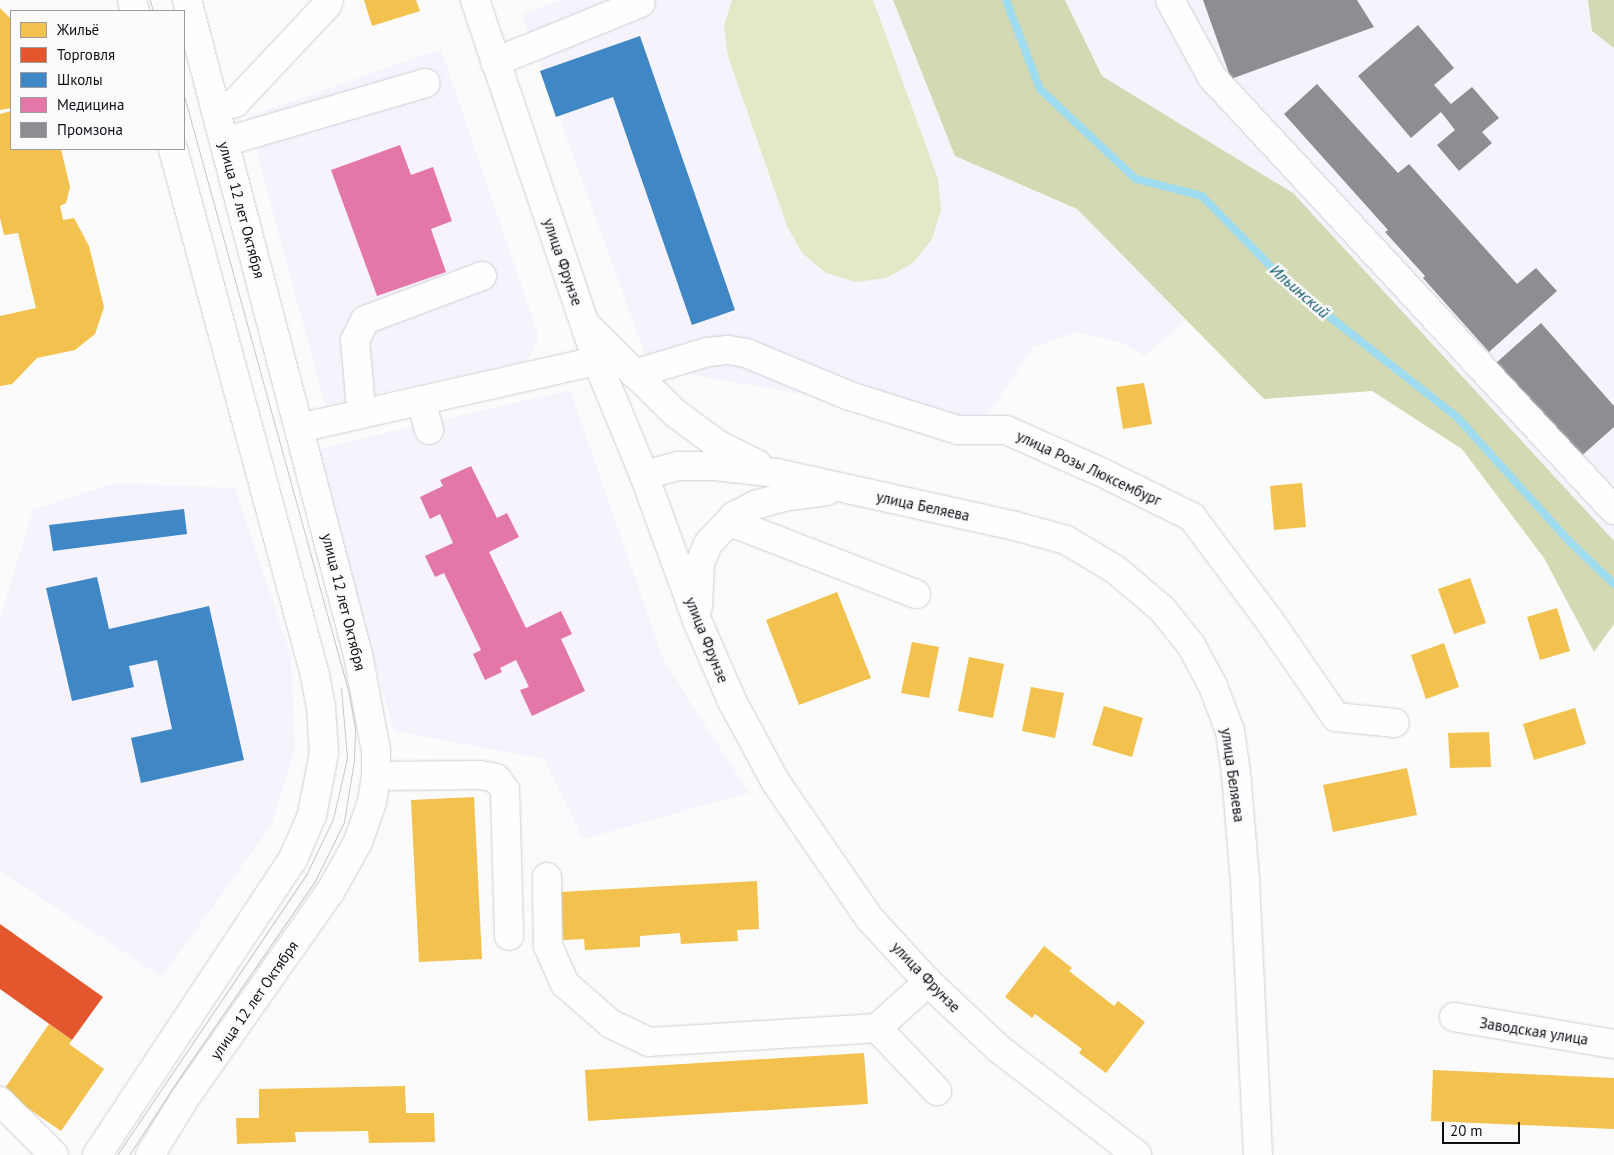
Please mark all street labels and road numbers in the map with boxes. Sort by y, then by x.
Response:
street label: улица 12 лет Октября [215,139,269,281]
street label: улица Фрунзе [540,216,586,308]
street label: улица Розы Люксембург [1014,426,1164,510]
street label: улица Беляева [875,487,971,525]
street label: улица 12 лет Октября [318,531,370,673]
street label: улица Фрунзе [682,594,732,686]
street label: улица Беляева [1217,727,1249,823]
street label: улица 12 лет Октября [206,937,302,1063]
street label: улица Фрунзе [888,938,964,1016]
street label: Заводская улица [1478,1014,1590,1048]

